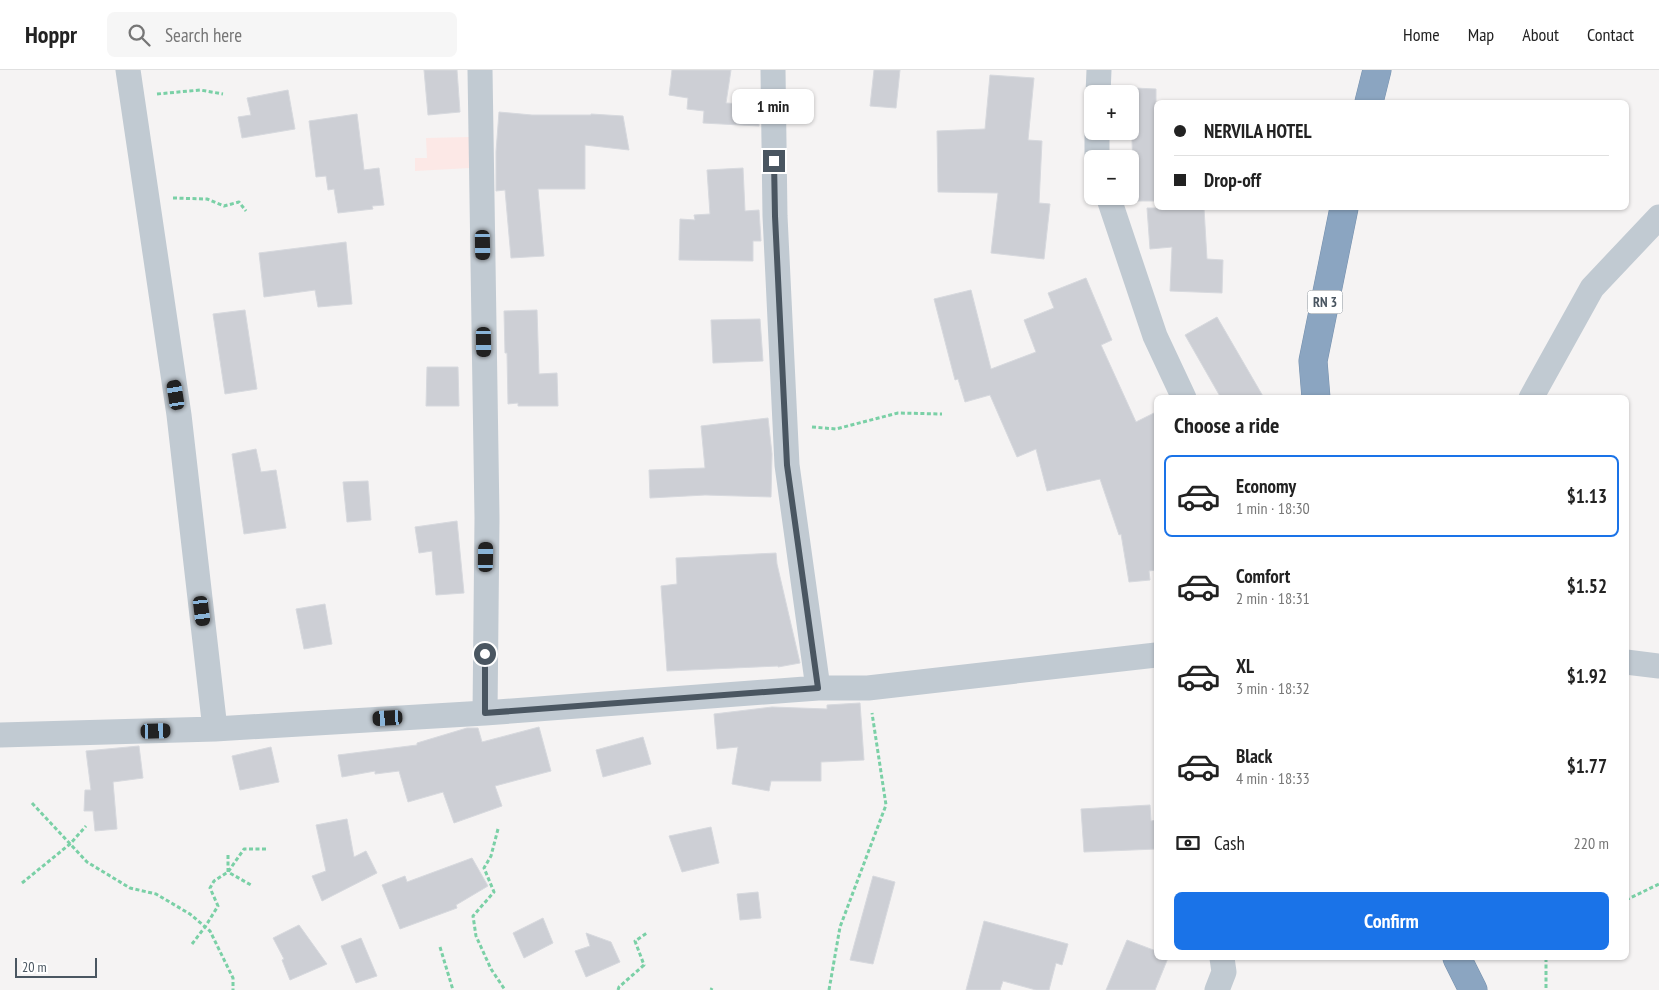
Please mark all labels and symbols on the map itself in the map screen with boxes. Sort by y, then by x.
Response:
callout: 1 min [733,88,815,124]
route end [763,150,785,172]
car [475,230,490,260]
road number: RN 3 [1308,290,1342,313]
car [476,327,491,357]
car [166,379,185,411]
car [478,542,493,572]
car [192,595,211,627]
route start [474,643,496,665]
car [372,710,403,726]
car [140,723,171,739]
scale bar [15,955,98,978]

